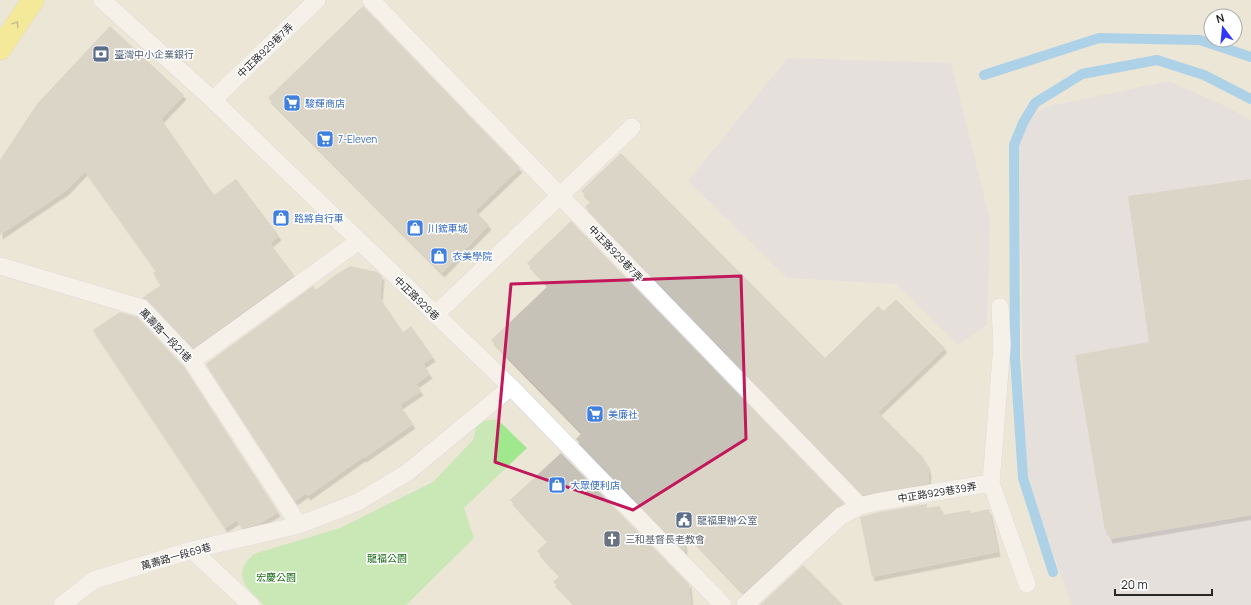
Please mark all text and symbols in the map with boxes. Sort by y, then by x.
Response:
north arrow [1203,8,1243,48]
text: N [1214,10,1226,26]
street label: 中正路929巷7弄 [234,20,296,80]
one-way arrow [11,22,18,29]
bank icon: 臺灣中小企業銀行 [91,44,111,64]
place label: 臺灣中小企業銀行 [114,47,194,61]
supermarket icon: 駿輝商店 [282,93,302,113]
place label: 駿輝商店 [305,96,345,110]
supermarket icon: 7-Eleven [315,129,335,149]
place label: 7-Eleven [338,132,377,146]
shop icon: 路將自行車 [271,208,291,228]
place label: 路將自行車 [294,211,344,225]
shop icon: 川鋐車城 [405,218,425,238]
place label: 川鋐車城 [428,221,468,235]
street label: 中正路929巷7弄 [586,222,646,284]
shop icon: 衣美學院 [429,246,449,266]
place label: 衣美學院 [452,249,492,263]
street label: 中正路929巷 [391,273,443,323]
street label: 萬壽路一段21巷 [137,305,195,365]
supermarket icon: 美廉社 [585,404,605,424]
place label: 美廉社 [608,407,638,421]
shop icon: 大眾便利店 [547,475,567,495]
place label: 大眾便利店 [570,478,620,492]
street label: 中正路929巷39弄 [896,479,978,505]
public building icon: 龍福里辦公室 [674,510,694,530]
place label: 龍福里辦公室 [697,513,757,527]
church icon: 三和基督長老教會 [602,529,622,549]
place label: 三和基督長老教會 [625,532,705,546]
street label: 萬壽路一段69巷 [139,539,213,573]
park label: 龍福公園 [367,551,407,565]
park label: 宏慶公園 [256,570,296,584]
scale bar [1115,571,1212,597]
text: 20 m [1121,576,1148,593]

